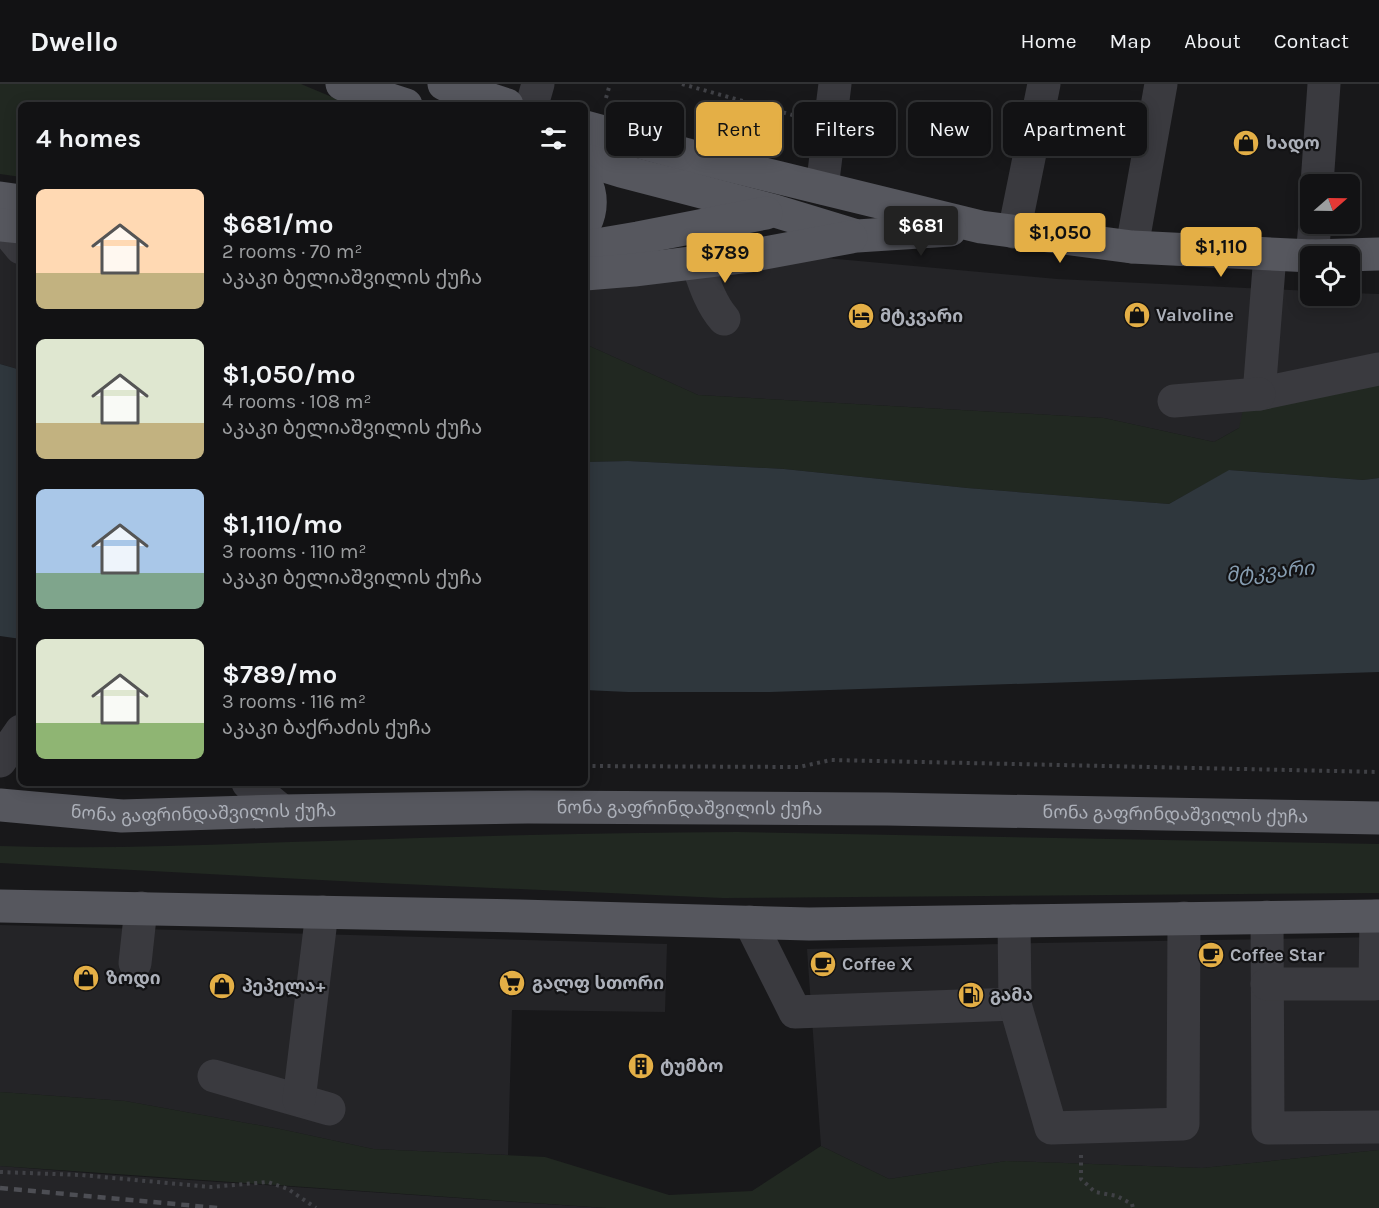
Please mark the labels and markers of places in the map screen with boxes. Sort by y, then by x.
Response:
shop icon: ხადო [1231,128,1261,158]
place label: ხადო [1266,132,1320,154]
pin: $681 [885,206,957,257]
pin: $1,050 [1011,213,1109,264]
pin: $1,110 [1172,227,1270,278]
pin: $789 [689,233,761,284]
shop icon: Valvoline [1122,300,1152,330]
hotel icon: მტკვარი [846,301,876,331]
place label: Valvoline [1156,304,1234,326]
place label: მტკვარი [880,305,963,327]
cafe icon: Coffee Star [1196,940,1226,970]
place label: Coffee Star [1230,944,1325,966]
cafe icon: Coffee X [808,949,838,979]
place label: Coffee X [842,953,913,975]
shop icon: ზოდი [71,963,101,993]
place label: ზოდი [106,967,161,989]
supermarket icon: გალფ სთორი [497,968,527,998]
shop icon: პეპელა+ [207,971,237,1001]
place label: გალფ სთორი [532,972,664,994]
place label: პეპელა+ [242,975,326,997]
fuel station icon: გამა [956,980,986,1010]
place label: გამა [990,984,1033,1006]
building icon: ტუმბო [626,1051,656,1081]
place label: ტუმბო [660,1055,723,1077]

